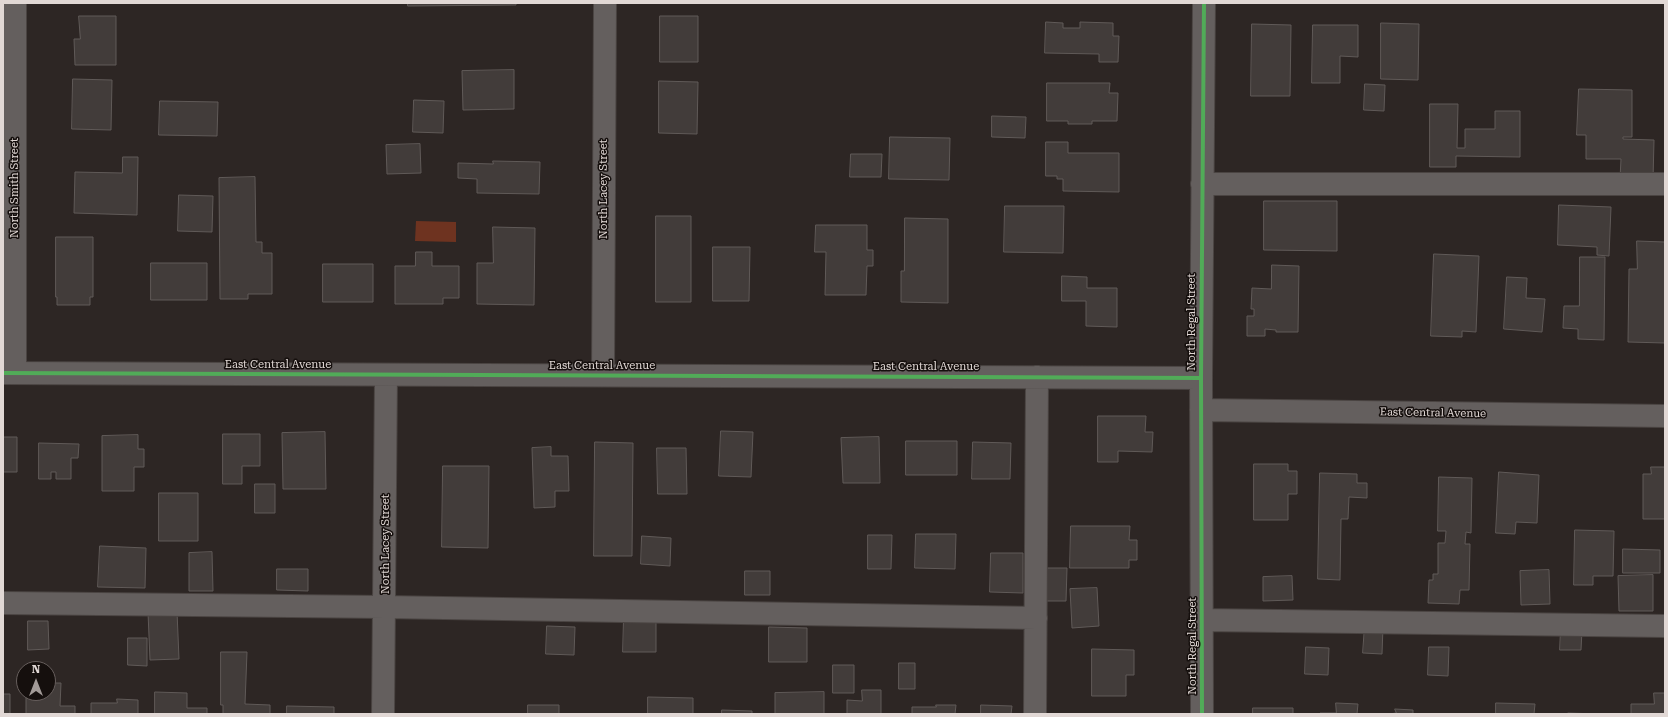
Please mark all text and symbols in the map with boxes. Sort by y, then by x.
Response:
street label: North Smith Street [8,138,22,238]
street label: North Lacey Street [597,139,611,239]
street label: North Regal Street [1185,273,1199,371]
street label: East Central Avenue [225,358,331,372]
street label: East Central Avenue [549,359,655,373]
street label: East Central Avenue [873,360,979,374]
street label: East Central Avenue [1380,405,1486,421]
street label: North Lacey Street [379,494,393,594]
street label: North Regal Street [1186,597,1200,695]
north arrow [16,661,56,701]
text: N [32,663,40,676]

